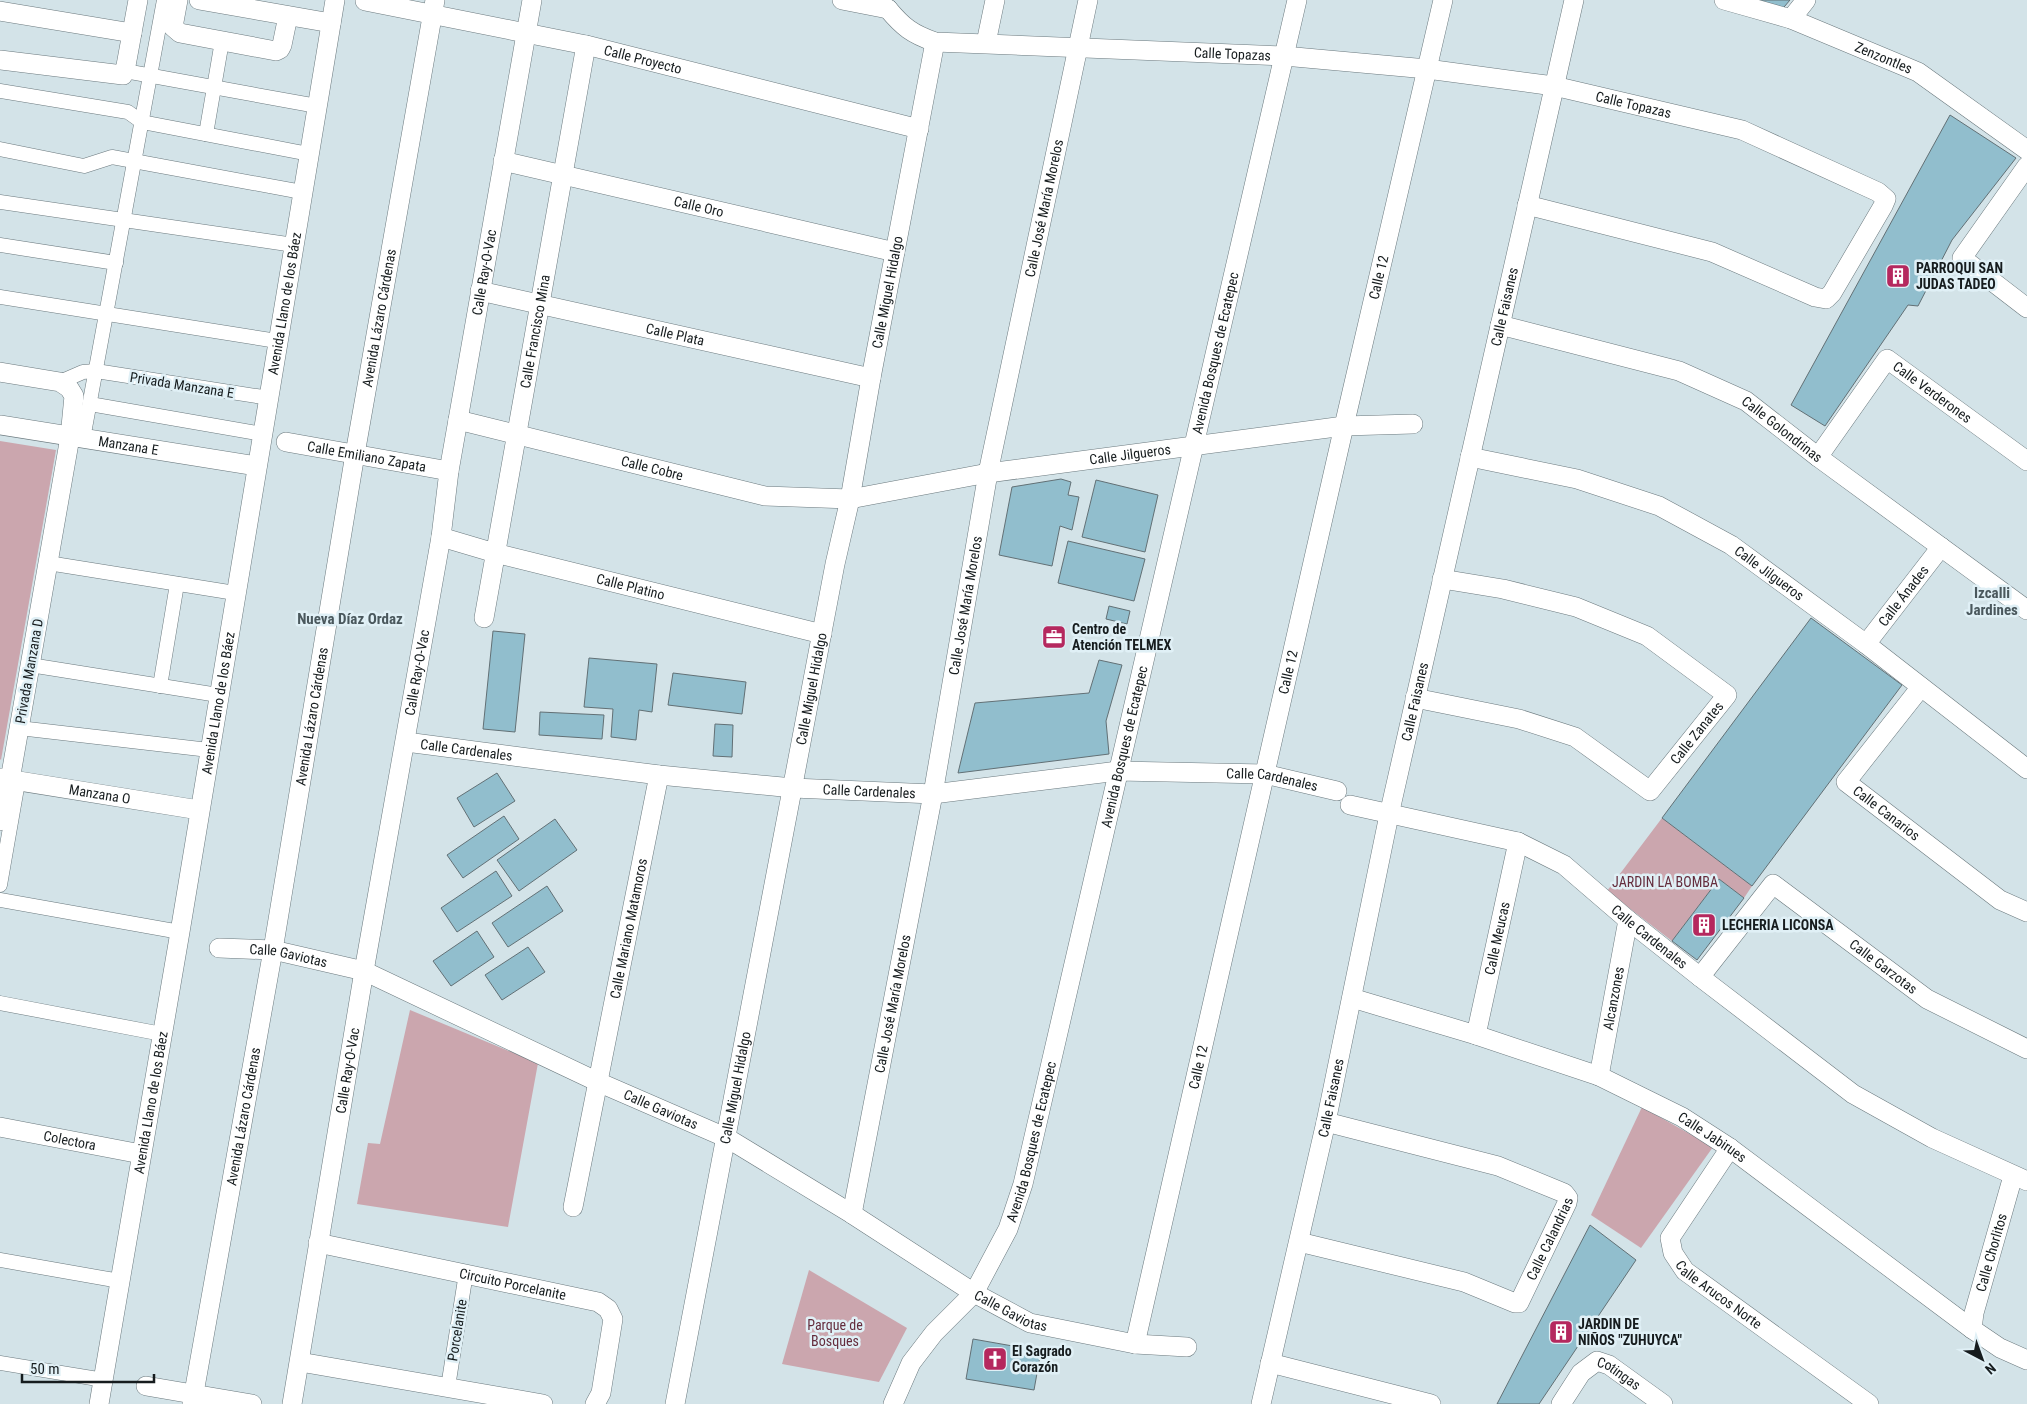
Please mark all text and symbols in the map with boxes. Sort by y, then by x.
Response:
street label: Zenzontles [1853,39,1915,77]
street label: Calle Proyecto [602,42,683,77]
street label: Calle Topazas [1194,44,1271,63]
street label: Calle Topazas [1594,88,1673,121]
street label: Calle José María Morelos [1022,138,1066,279]
street label: Calle Oro [672,193,725,220]
street label: Calle Ray-O-Vac [469,228,499,316]
street label: Avenida Llano de los Báez [265,231,304,376]
street label: Calle Miguel Hidalgo [869,235,906,350]
street label: Avenida Lázaro Cárdenas [359,248,399,388]
street label: Calle 12 [1366,254,1391,301]
place label: PARROQUI SAN JUDAS TADEO [1916,260,2003,292]
building icon: PARROQUI SAN JUDAS TADEO [1885,263,1911,289]
street label: Calle Faisanes [1488,266,1521,348]
street label: Avenida Bosques de Ecatepec [1189,271,1242,435]
street label: Calle Francisco Mina [517,273,553,390]
street label: Calle Plata [644,320,706,349]
street label: Calle Verderones [1890,358,1975,426]
street label: Privada Manzana E [129,369,235,401]
street label: Calle Golondrinas [1739,393,1825,465]
street label: Manzana E [97,433,160,458]
street label: Calle Emiliano Zapata [306,438,427,475]
street label: Calle Jilgueros [1088,441,1172,468]
street label: Calle Cobre [619,453,685,484]
street label: Calle José María Morelos [946,535,985,676]
street label: Calle Jilgueros [1732,542,1807,604]
street label: Calle Ánades [1875,562,1932,629]
street label: Calle Platino [595,570,666,603]
district label: Izcalli Jardines [1966,584,2018,619]
district label: Nueva Díaz Ordaz [297,610,403,628]
street label: Privada Manzana D [12,617,46,725]
place label: Centro de Atención TELMEX [1072,621,1171,653]
office icon: Centro de Atención TELMEX [1041,624,1067,650]
street label: Calle Ray-O-Vac [401,628,432,717]
street label: Avenida Llano de los Báez [198,630,238,776]
street label: Calle Miguel Hidalgo [793,631,830,746]
street label: Avenida Lázaro Cárdenas [292,646,331,787]
street label: Calle 12 [1275,649,1301,696]
street label: Calle Faisanes [1398,661,1431,743]
street label: Avenida Bosques de Ecatepec [1098,664,1151,829]
street label: Calle Zanates [1667,698,1727,767]
street label: Calle Cardenales [419,736,514,764]
street label: Calle Cardenales [1226,765,1319,794]
street label: Manzana O [68,781,132,807]
street label: Calle Cardenales [822,781,916,801]
street label: Calle Canarios [1850,782,1923,844]
street label: Calle Mariano Matamoros [607,857,650,1000]
park label: JARDIN LA BOMBA [1612,874,1718,890]
street label: Calle Meucas [1481,900,1513,976]
street label: Calle Cardenales [1608,901,1691,972]
building icon: LECHERIA LICONSA [1691,912,1717,938]
place label: LECHERIA LICONSA [1722,917,1834,933]
street label: Calle José María Morelos [871,933,914,1074]
street label: Calle Garzotas [1846,936,1920,997]
street label: Calle Gaviotas [249,941,329,970]
street label: Alcanzones [1600,965,1627,1031]
street label: Calle Ray-O-Vac [332,1026,362,1115]
street label: Avenida Llano de los Báez [131,1030,171,1175]
street label: Calle Miguel Hidalgo [717,1030,754,1145]
street label: Calle 12 [1185,1043,1211,1091]
street label: Avenida Lázaro Cárdenas [223,1046,263,1187]
street label: Calle Faisanes [1315,1057,1347,1139]
street label: Avenida Bosques de Ecatepec [1003,1060,1059,1224]
street label: Calle Gaviotas [621,1086,700,1132]
street label: Calle Jabirues [1675,1109,1750,1165]
street label: Colectora [42,1128,97,1153]
street label: Calle Calandrias [1523,1196,1576,1283]
street label: Calle Chorlitos [1972,1212,2010,1294]
street label: Calle Arucos Norte [1672,1257,1765,1332]
street label: Circuito Porcelanite [458,1265,568,1303]
street label: Calle Gaviotas [972,1287,1049,1334]
street label: Porcelanite [444,1297,470,1362]
place label: JARDIN DE NIÑOS "ZUHUYCA" [1578,1316,1683,1348]
park label: Parque de Bosques [807,1317,863,1349]
building icon: JARDIN DE NIÑOS "ZUHUYCA" [1548,1319,1574,1345]
north arrow [1957,1334,2007,1384]
place label: El Sagrado Corazón [1012,1343,1072,1375]
church icon: El Sagrado Corazón [982,1346,1008,1372]
scale bar [22,1352,155,1384]
street label: Cotingas [1595,1354,1644,1393]
text: 50 m [30,1360,60,1378]
text: N [1982,1360,1999,1378]

